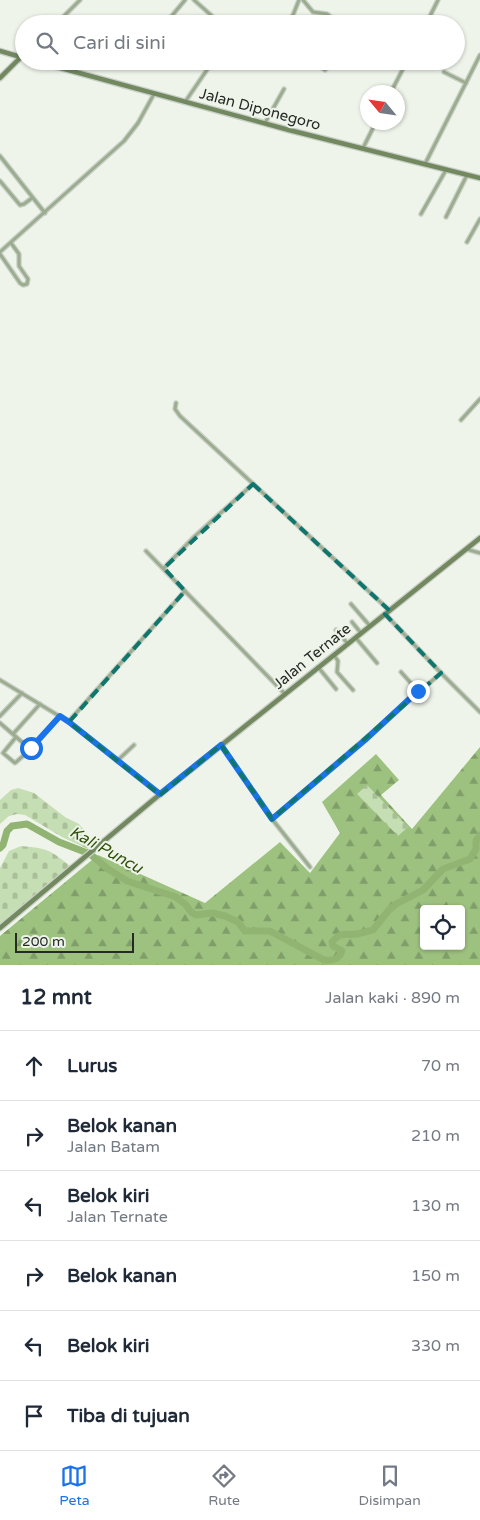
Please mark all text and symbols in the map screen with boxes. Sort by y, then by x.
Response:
search box [15,15,465,70]
icon: search [33,29,61,57]
text: Cari di sini [73,32,166,54]
street label: Jalan Diponegoro [197,84,323,134]
north arrow [360,85,405,130]
street label: Jalan Ternate [270,619,354,693]
route end [407,680,430,703]
route start [20,737,43,760]
water label: Kali Puncu [66,822,147,879]
map controls [420,905,465,950]
button: locate [420,905,465,950]
scale bar [15,930,134,953]
text: 200 m [22,933,65,950]
text: 12 mnt [20,985,92,1010]
text: Jalan kaki · 890 m [325,988,460,1008]
icon: ahead [20,1052,48,1080]
text: Lurus [67,1055,117,1077]
text: 70 m [421,1056,460,1076]
text: Belok kanan [67,1115,177,1137]
icon: right [20,1122,48,1150]
text: 210 m [411,1126,460,1146]
text: Jalan Batam [67,1137,160,1157]
text: Belok kiri [67,1185,150,1207]
icon: left [20,1192,48,1220]
text: 130 m [411,1196,460,1216]
text: Jalan Ternate [67,1207,168,1227]
icon: right [20,1262,48,1290]
text: Belok kanan [67,1265,177,1287]
text: 150 m [411,1266,460,1286]
icon: left [20,1332,48,1360]
text: Belok kiri [67,1335,150,1357]
text: 330 m [411,1336,460,1356]
icon: arrive [20,1402,48,1430]
text: Tiba di tujuan [67,1405,190,1427]
tab: Peta [59,1462,90,1509]
tab: Rute [208,1462,240,1509]
tab: Disimpan [359,1462,421,1509]

